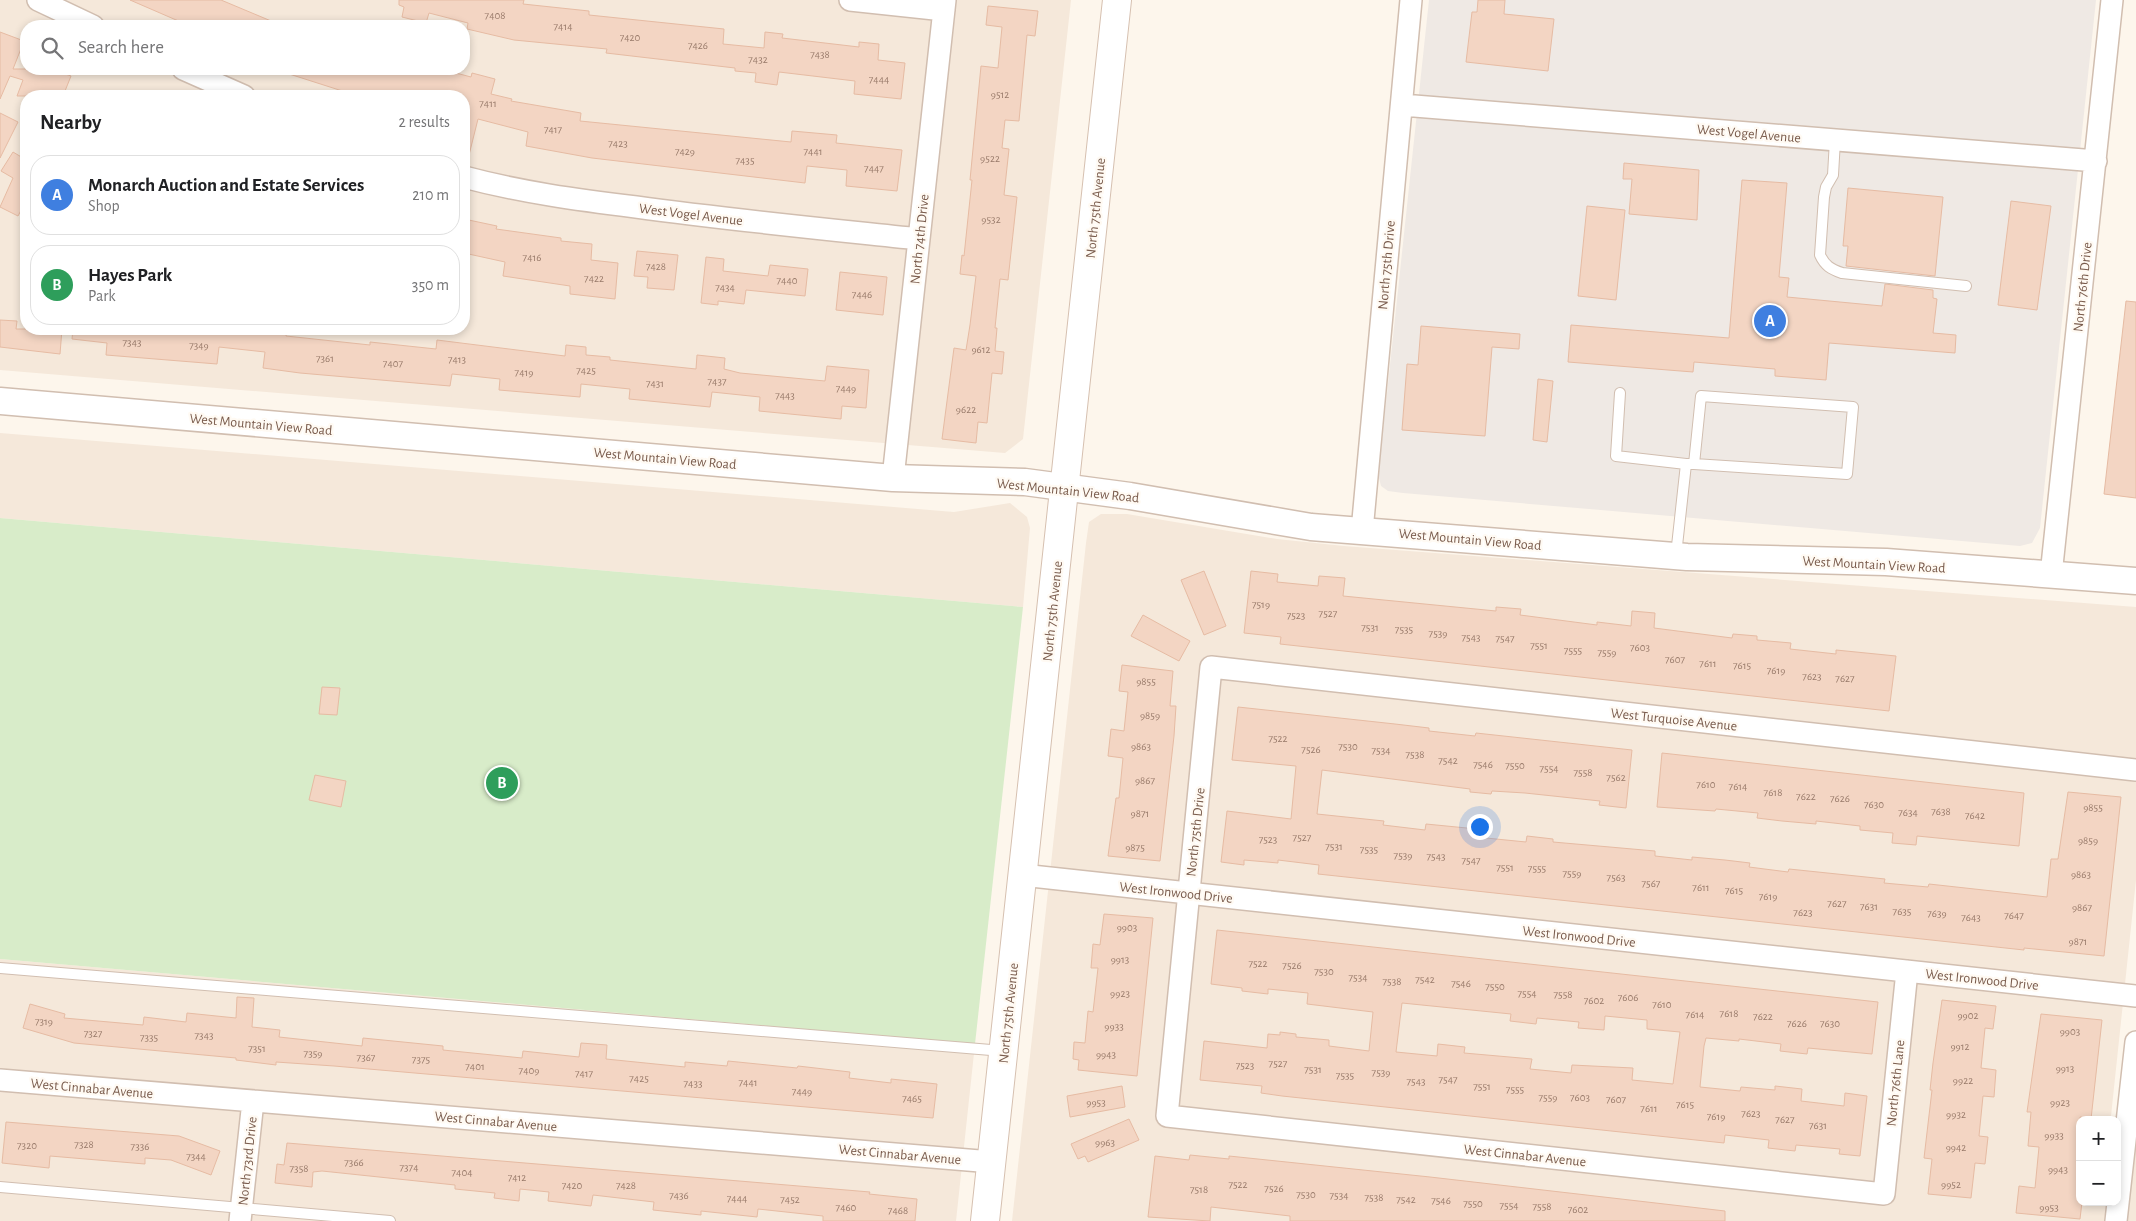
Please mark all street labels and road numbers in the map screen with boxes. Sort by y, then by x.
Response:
street label: West Vogel Avenue [1696,122,1801,146]
street label: North 75th Avenue [1084,157,1108,259]
street label: North 74th Drive [908,193,932,285]
street label: West Vogel Avenue [638,202,743,228]
street label: North 75th Drive [1376,220,1398,310]
street label: North 76th Drive [2071,242,2095,333]
street label: West Mountain View Road [189,412,333,438]
street label: West Mountain View Road [593,446,737,472]
street label: West Mountain View Road [996,477,1140,505]
street label: West Mountain View Road [1398,527,1542,553]
street label: West Mountain View Road [1802,554,1946,576]
street label: North 75th Avenue [1041,560,1065,662]
street label: West Turquoise Avenue [1610,706,1738,734]
street label: North 75th Drive [1184,787,1208,877]
street label: West Ironwood Drive [1119,880,1233,906]
street label: West Ironwood Drive [1522,924,1636,950]
street label: North 75th Avenue [997,962,1021,1064]
street label: West Ironwood Drive [1925,967,2039,993]
street label: North 76th Lane [1884,1039,1907,1127]
street label: West Cinnabar Avenue [30,1077,154,1101]
street label: West Cinnabar Avenue [434,1110,558,1134]
street label: North 73rd Drive [236,1116,260,1206]
street label: West Cinnabar Avenue [838,1143,962,1167]
street label: West Cinnabar Avenue [1463,1143,1587,1169]

